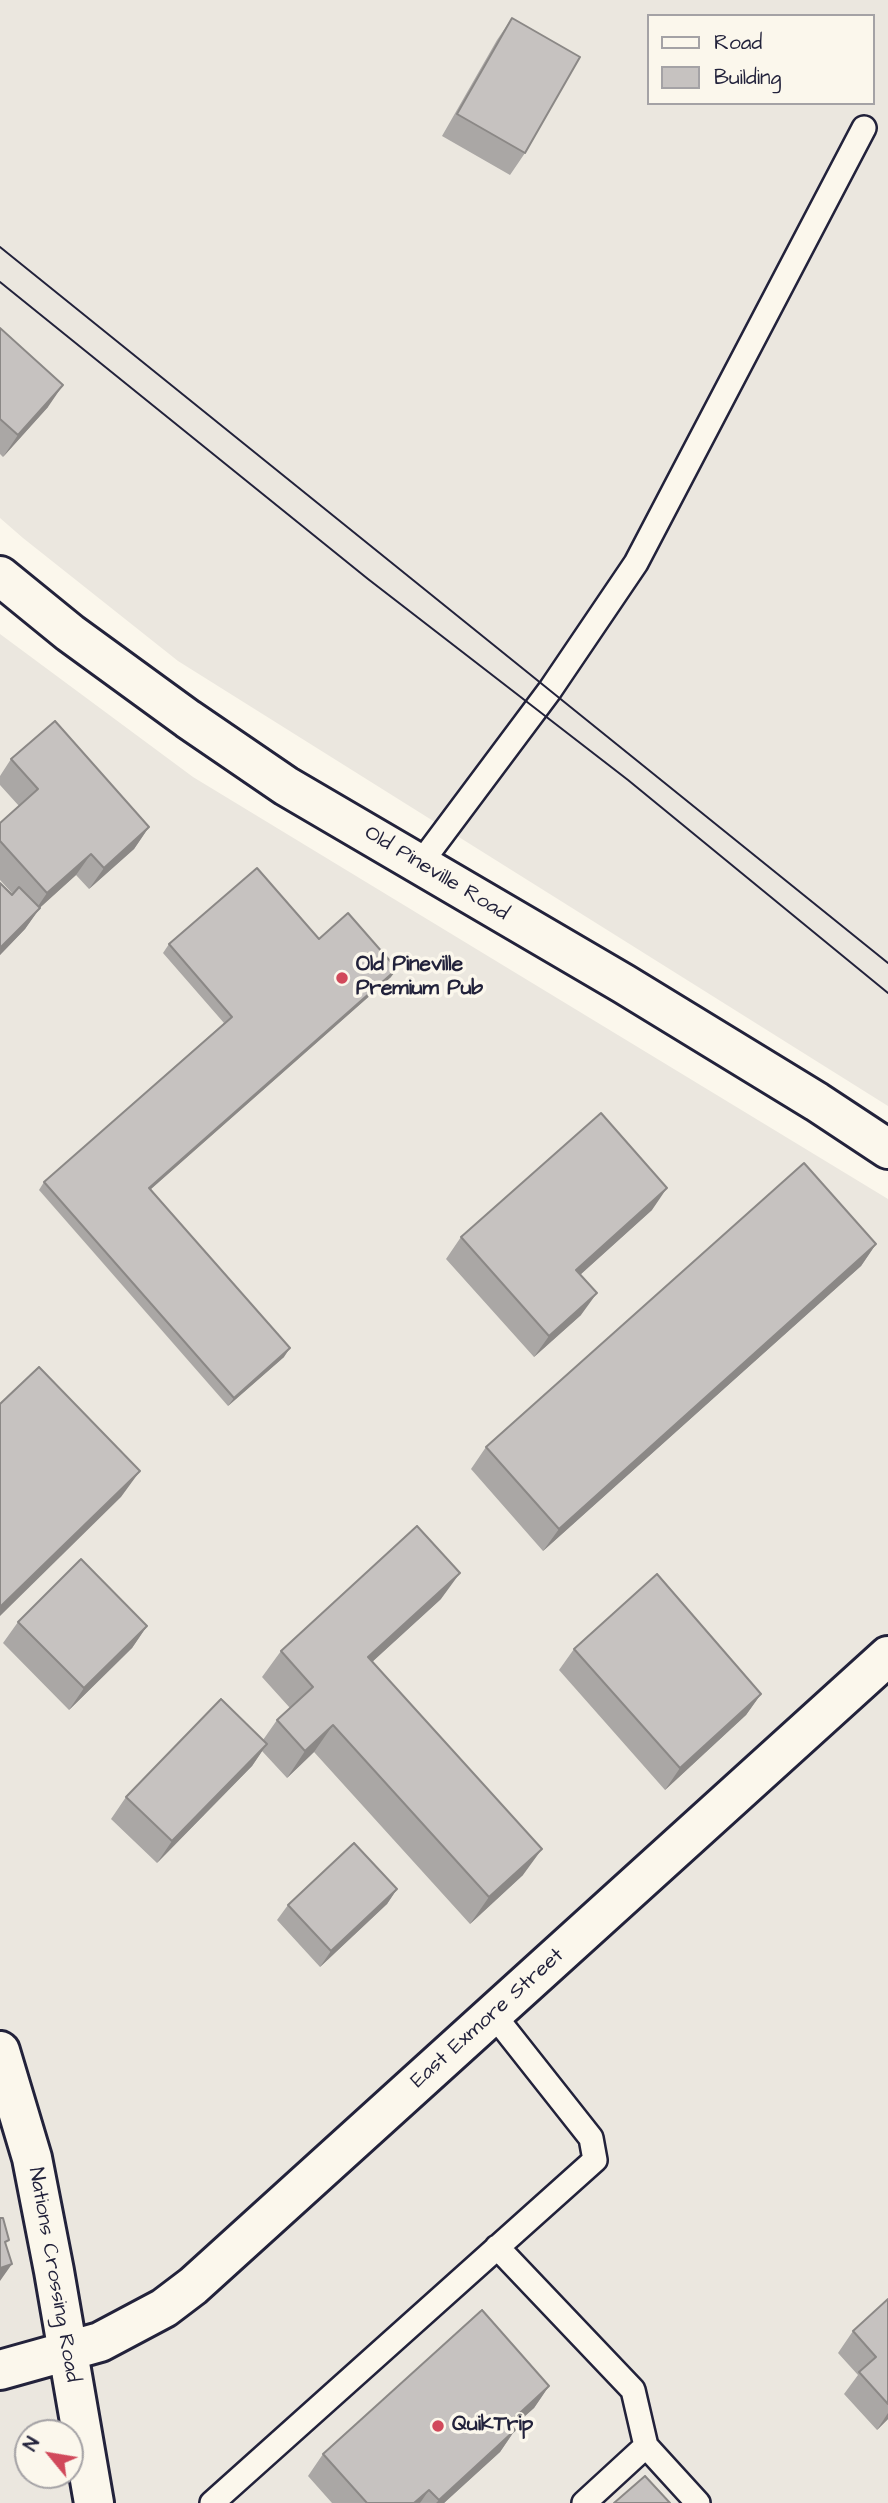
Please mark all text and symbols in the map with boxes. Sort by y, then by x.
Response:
legend [646,14,874,105]
text: Road [714,28,762,57]
text: Building [714,63,781,92]
street label: Old Pineville Road [359,821,513,927]
place label: Old Pineville Premium Pub [356,953,483,1003]
marker: Old Pineville Premium Pub [334,970,350,986]
street label: East Exmore Street [406,1944,570,2094]
street label: Nations Crossing Road [22,2166,84,2384]
place label: QuikTrip [452,2413,533,2439]
marker: QuikTrip [430,2418,446,2434]
north arrow [14,2419,84,2489]
text: N [17,2432,47,2456]

